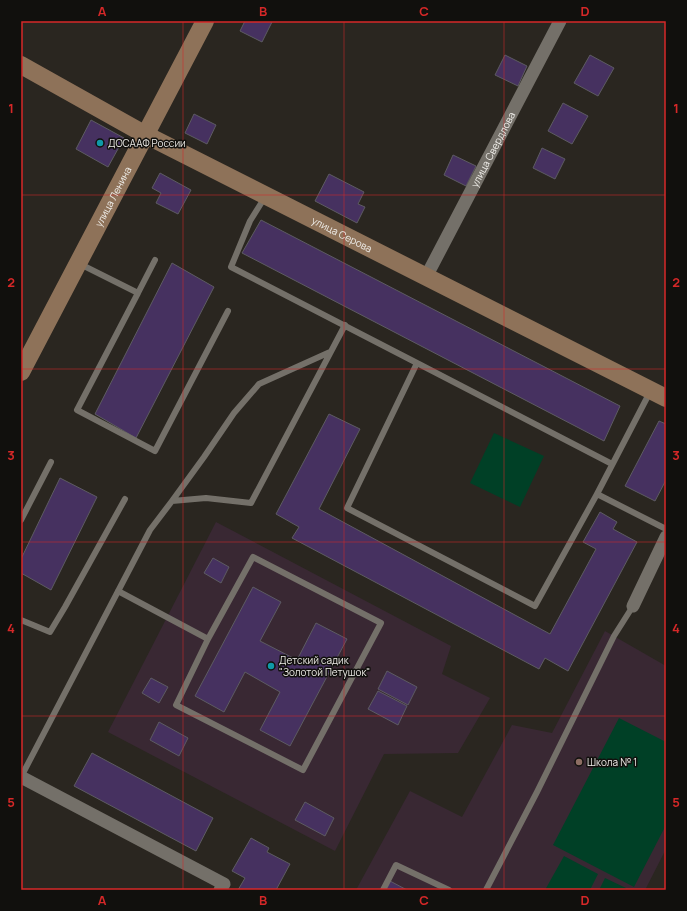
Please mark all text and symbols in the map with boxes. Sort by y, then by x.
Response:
text: A [98,2,107,20]
text: B [259,2,267,20]
text: C [419,2,429,20]
text: D [580,2,590,20]
text: 1 [8,99,14,117]
text: 1 [673,99,679,117]
street label: улица Свердлова [467,109,518,190]
place label: ДОСААФ России [108,136,186,150]
marker: ДОСААФ России [95,138,105,148]
street label: улица Ленина [91,164,135,229]
street label: улица Серова [309,213,375,255]
text: 2 [7,273,15,291]
text: 2 [672,273,680,291]
text: 3 [7,446,15,464]
text: 3 [672,446,680,464]
text: 4 [7,619,15,637]
text: 4 [672,619,680,637]
place label: Детский садик "Золотой Петушок" [279,653,370,679]
marker: Детский садик "Золотой Петушок" [266,661,276,671]
place label: Школа № 1 [587,755,637,769]
marker: Школа № 1 [574,757,584,767]
text: 5 [7,793,15,811]
text: 5 [672,793,680,811]
text: A [98,891,107,909]
text: B [259,891,267,909]
text: C [419,891,429,909]
text: D [580,891,590,909]

